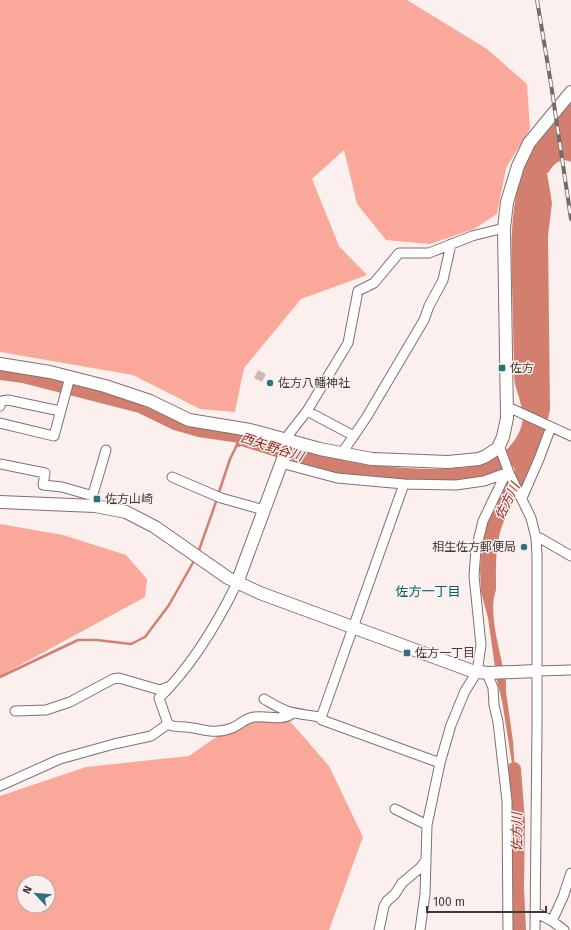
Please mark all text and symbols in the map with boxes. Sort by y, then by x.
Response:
place label: 佐方 [510,361,534,375]
marker: 佐方 [497,363,507,373]
place label: 佐方八幡神社 [278,376,350,390]
marker: 佐方八幡神社 [265,378,275,388]
water label: 西矢野谷川 [239,430,307,465]
water label: 佐方川 [492,478,523,522]
place label: 佐方山崎 [105,492,153,506]
marker: 佐方山崎 [92,494,102,504]
place label: 相生佐方郵便局 [432,540,516,554]
marker: 相生佐方郵便局 [519,542,529,552]
district label: 佐方一丁目 [395,584,461,599]
place label: 佐方一丁目 [415,646,475,660]
marker: 佐方一丁目 [402,648,412,658]
water label: 佐方川 [509,810,525,852]
north arrow [16,874,56,914]
text: N [20,884,35,896]
scale bar [427,888,546,914]
text: 100 m [433,895,465,909]

